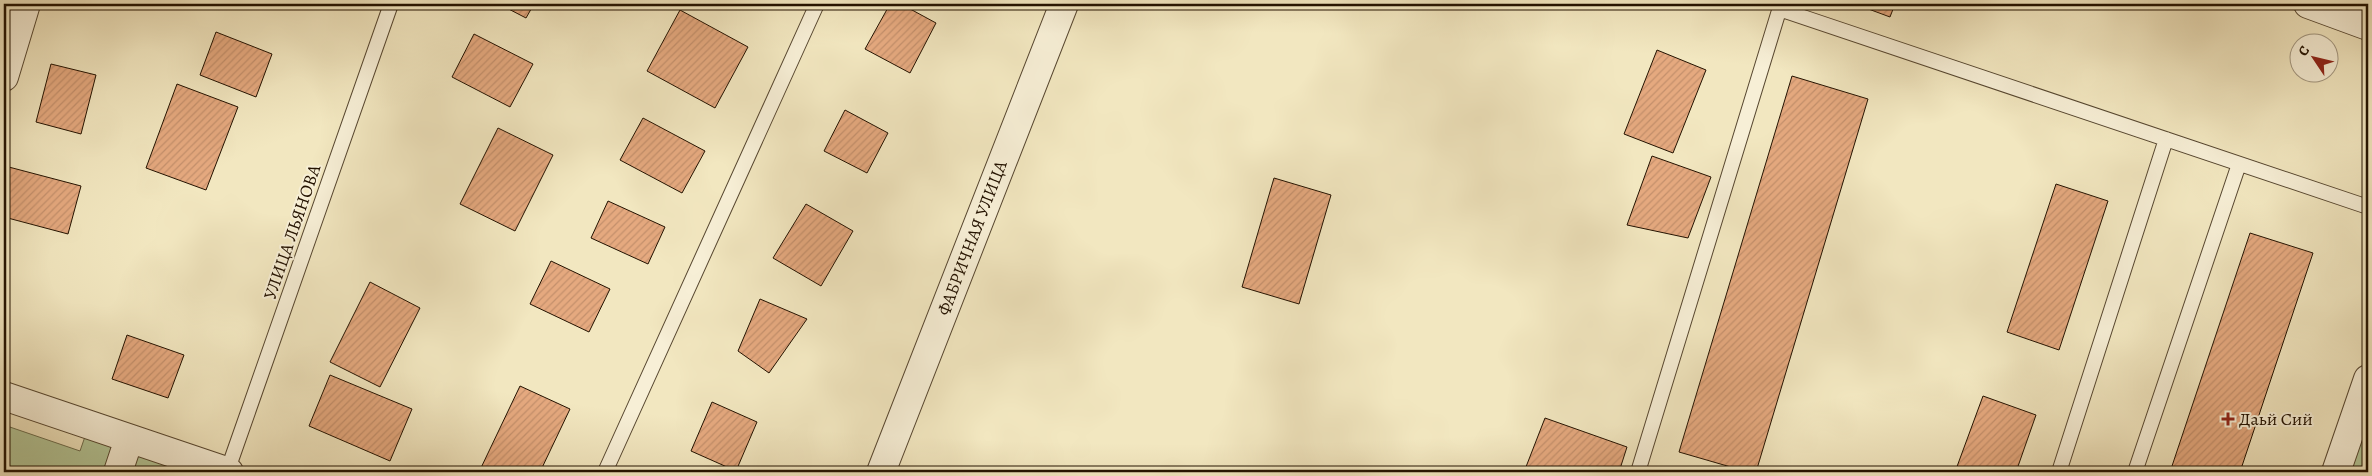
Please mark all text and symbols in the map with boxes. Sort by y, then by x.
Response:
north arrow [2290,32,2340,82]
text: С [2294,42,2314,60]
street label: ФАБРИЧНАЯ УЛИЦА [931,157,1013,319]
street label: УЛИЦА ЛЬЯНОВА [258,161,327,303]
place label: Даьй Сий [2239,407,2313,431]
marker: Даьй Сий [2221,412,2235,426]

